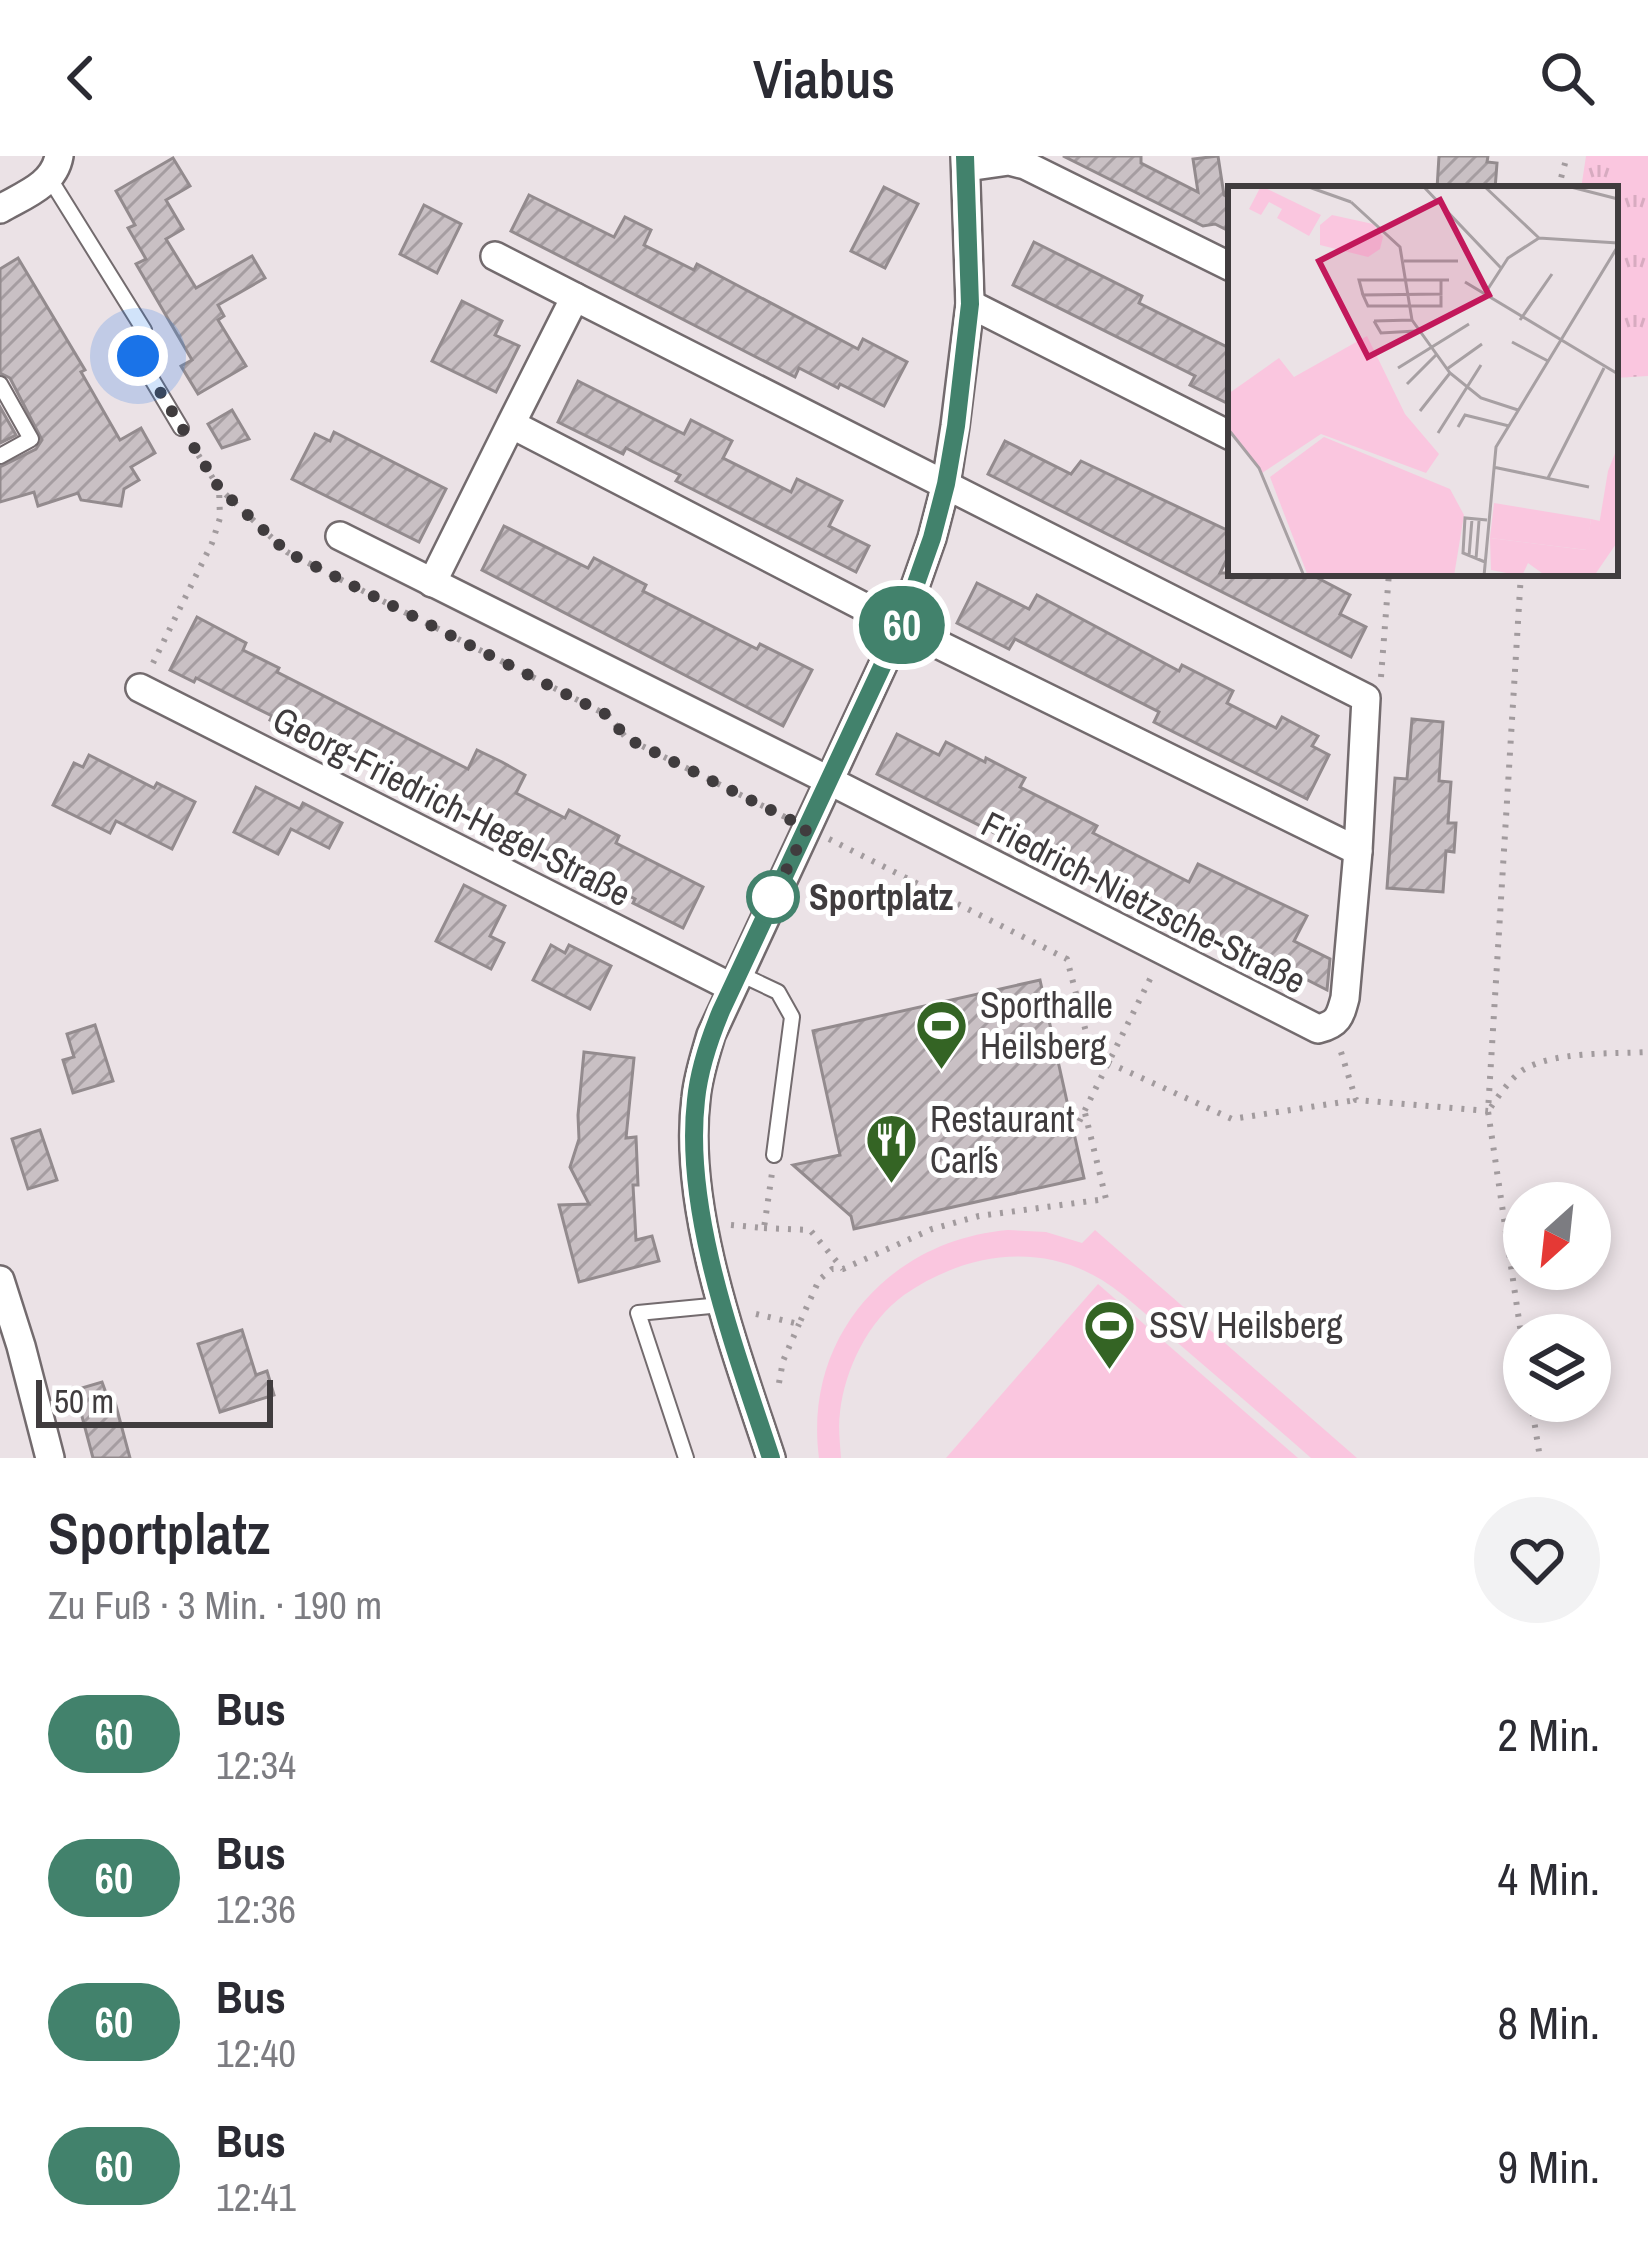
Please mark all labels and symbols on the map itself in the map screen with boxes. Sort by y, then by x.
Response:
inset map [1228,186,1618,576]
your location [108,326,168,386]
line badge: 60 [848,586,956,664]
street label: Georg-Friedrich-Hegel-Straße [265,695,639,917]
street label: Friedrich-Nietzsche-Straße [974,799,1314,1005]
marker: Sportplatz [748,872,798,922]
place label: Sportplatz [809,873,954,921]
place label: Sporthalle Heilsberg [980,981,1113,1070]
sports icon: Sporthalle Heilsberg [913,998,969,1072]
place label: Restaurant Carl´s [930,1095,1074,1184]
restaurant icon: Restaurant Carl´s [863,1112,919,1186]
north arrow [1503,1182,1611,1290]
sports icon: SSV Heilsberg [1082,1297,1138,1371]
place label: SSV Heilsberg [1149,1301,1343,1349]
scale bar [36,1374,273,1427]

